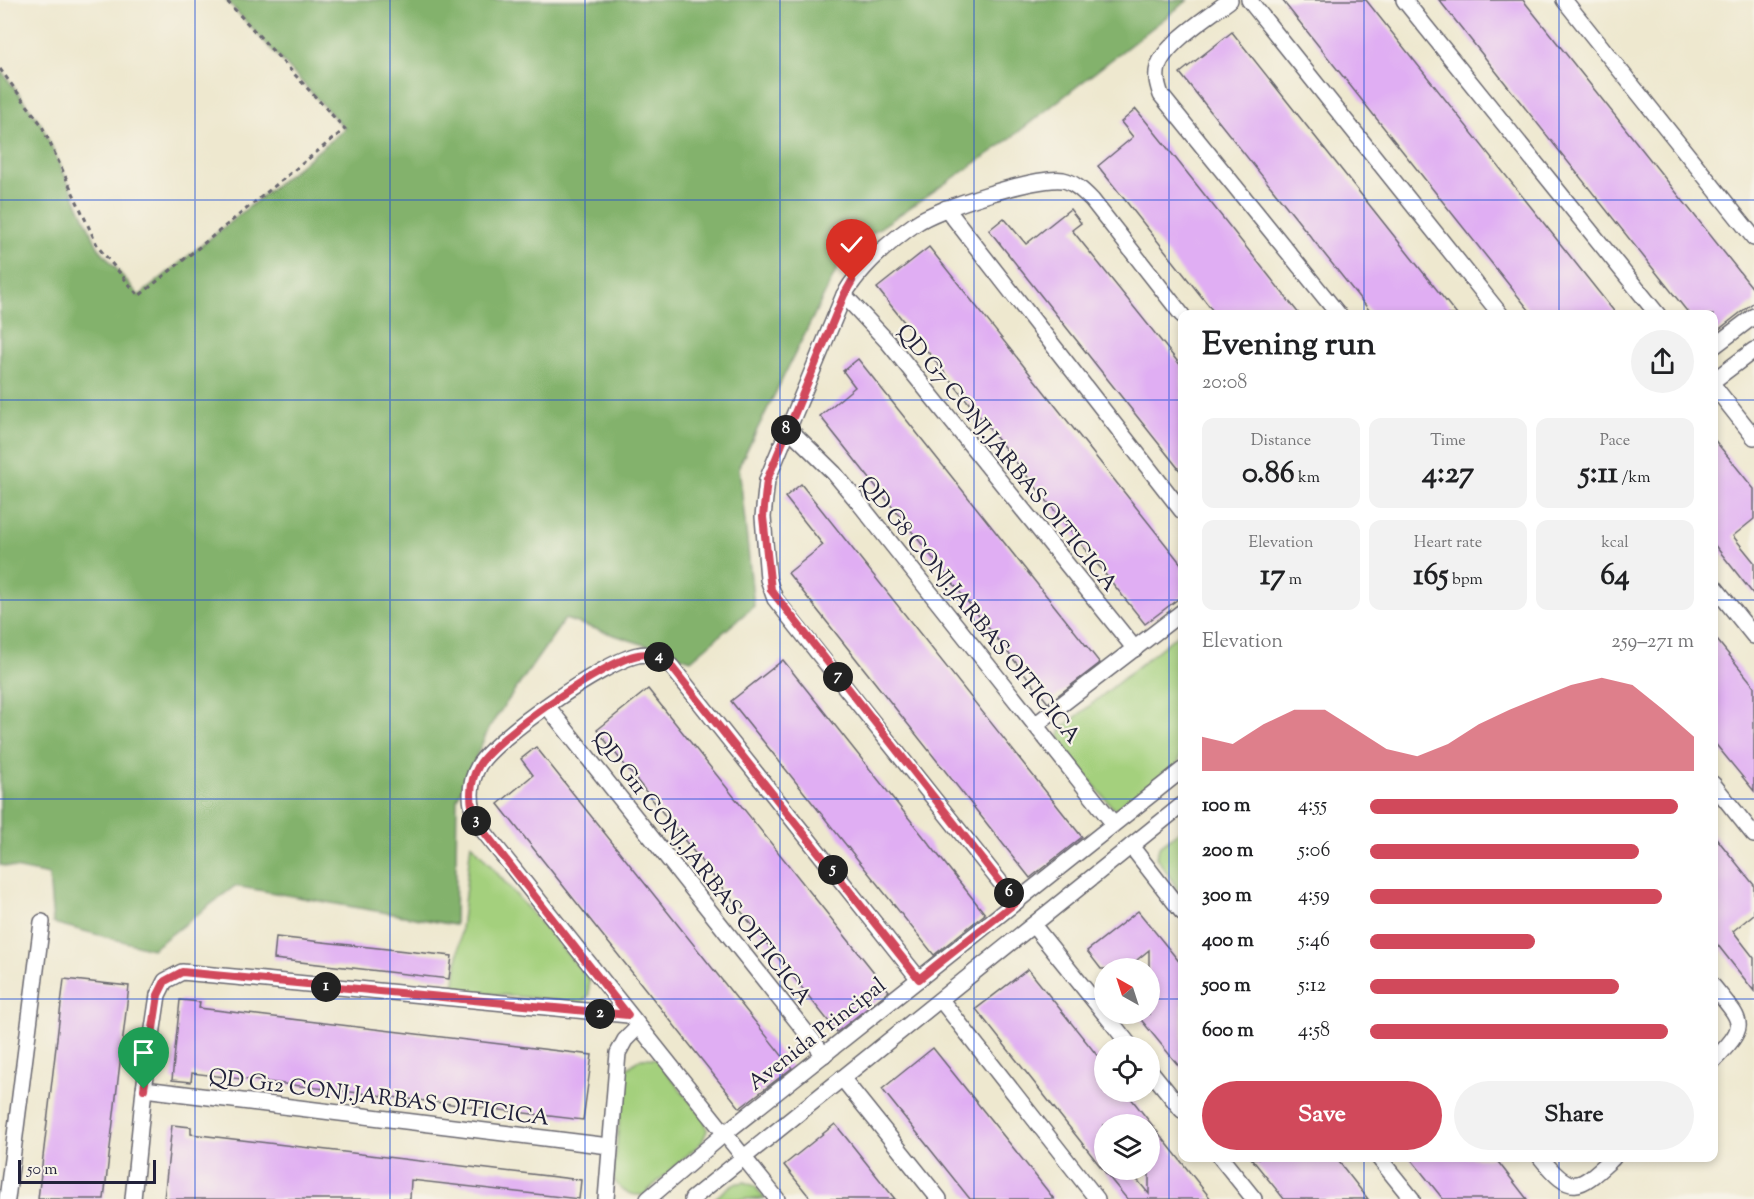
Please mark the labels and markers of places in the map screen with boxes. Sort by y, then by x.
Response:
pin [826,219,877,281]
pin: 8 [771,415,801,445]
pin: 4 [644,642,674,672]
pin: 7 [823,662,853,692]
pin: 3 [461,806,491,836]
pin: 5 [818,855,848,885]
pin: 6 [994,878,1024,908]
pin: 1 [311,972,341,1002]
pin: 2 [585,999,615,1029]
pin [118,1027,169,1089]

